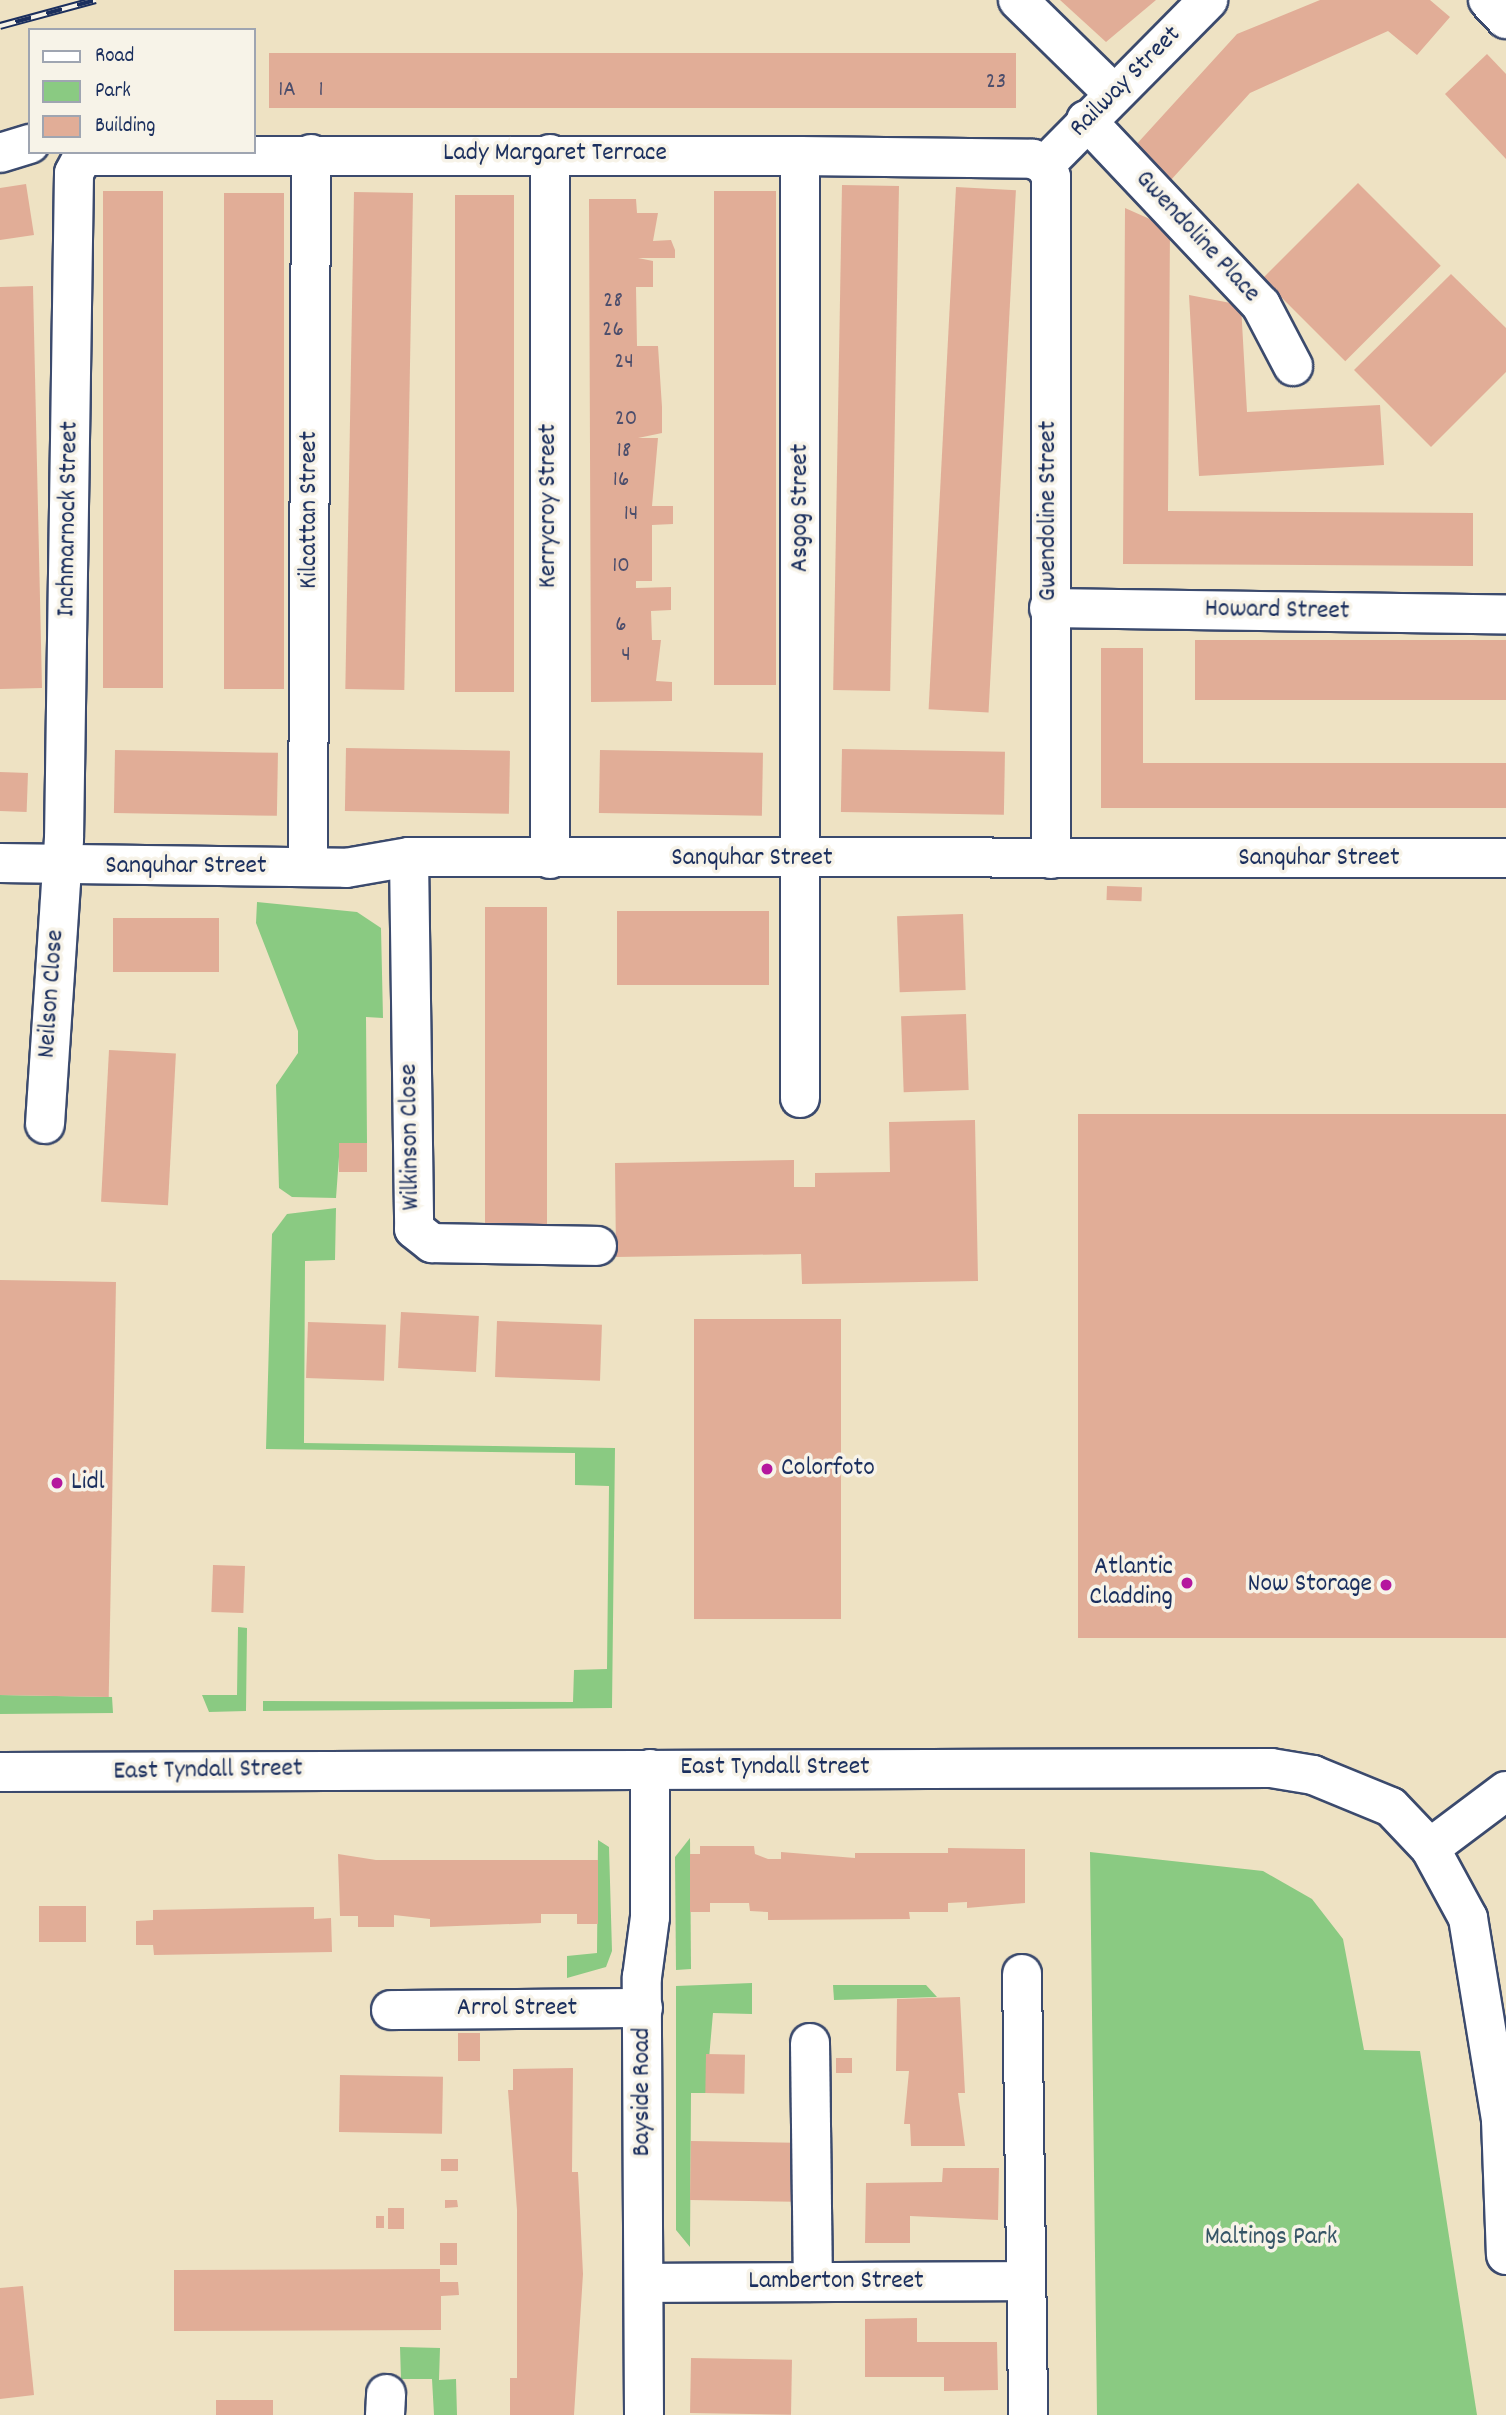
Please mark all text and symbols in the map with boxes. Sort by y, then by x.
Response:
street label: Railway Street [1064,20,1188,144]
legend [28,28,256,154]
text: Road [95,42,134,72]
house number: 23 [986,69,1006,97]
text: Park [95,77,131,107]
house number: 1A [278,77,296,105]
house number: 1 [318,77,324,105]
text: Building [95,112,155,142]
street label: Lady Margaret Terrace [443,138,667,170]
street label: Gwendoline Place [1128,164,1266,310]
house number: 28 [603,288,623,316]
house number: 26 [602,317,624,345]
house number: 24 [614,349,634,377]
house number: 20 [615,406,637,434]
street label: Inchmarnock Street [52,421,86,617]
street label: Gwendoline Street [1033,421,1065,601]
street label: Kerrycroy Street [533,424,565,588]
street label: Kilcattan Street [294,431,326,589]
house number: 18 [617,438,631,466]
street label: Asgog Street [785,444,817,572]
house number: 16 [613,467,629,495]
house number: 14 [624,501,638,529]
house number: 10 [612,553,630,581]
street label: Howard Street [1204,594,1350,628]
house number: 6 [615,612,627,640]
house number: 4 [621,642,631,670]
street label: Sanquhar Street [671,843,833,875]
street label: Sanquhar Street [1238,843,1400,875]
street label: Sanquhar Street [105,851,267,883]
street label: Neilson Close [32,929,72,1059]
street label: Wilkinson Close [394,1063,428,1211]
place label: Colorfoto [781,1453,875,1485]
marker: Colorfoto [759,1461,775,1477]
place label: Lidl [71,1467,105,1499]
marker: Lidl [49,1475,65,1491]
place label: Atlantic Cladding [1089,1552,1173,1614]
place label: Now Storage [1248,1569,1372,1601]
marker: Atlantic Cladding [1179,1575,1195,1591]
marker: Now Storage [1378,1577,1394,1593]
street label: East Tyndall Street [680,1752,870,1784]
street label: East Tyndall Street [113,1754,303,1788]
street label: Arrol Street [457,1993,577,2025]
street label: Bayside Road [627,2028,659,2156]
park label: Maltings Park [1205,2222,1337,2254]
street label: Lamberton Street [748,2266,924,2298]

